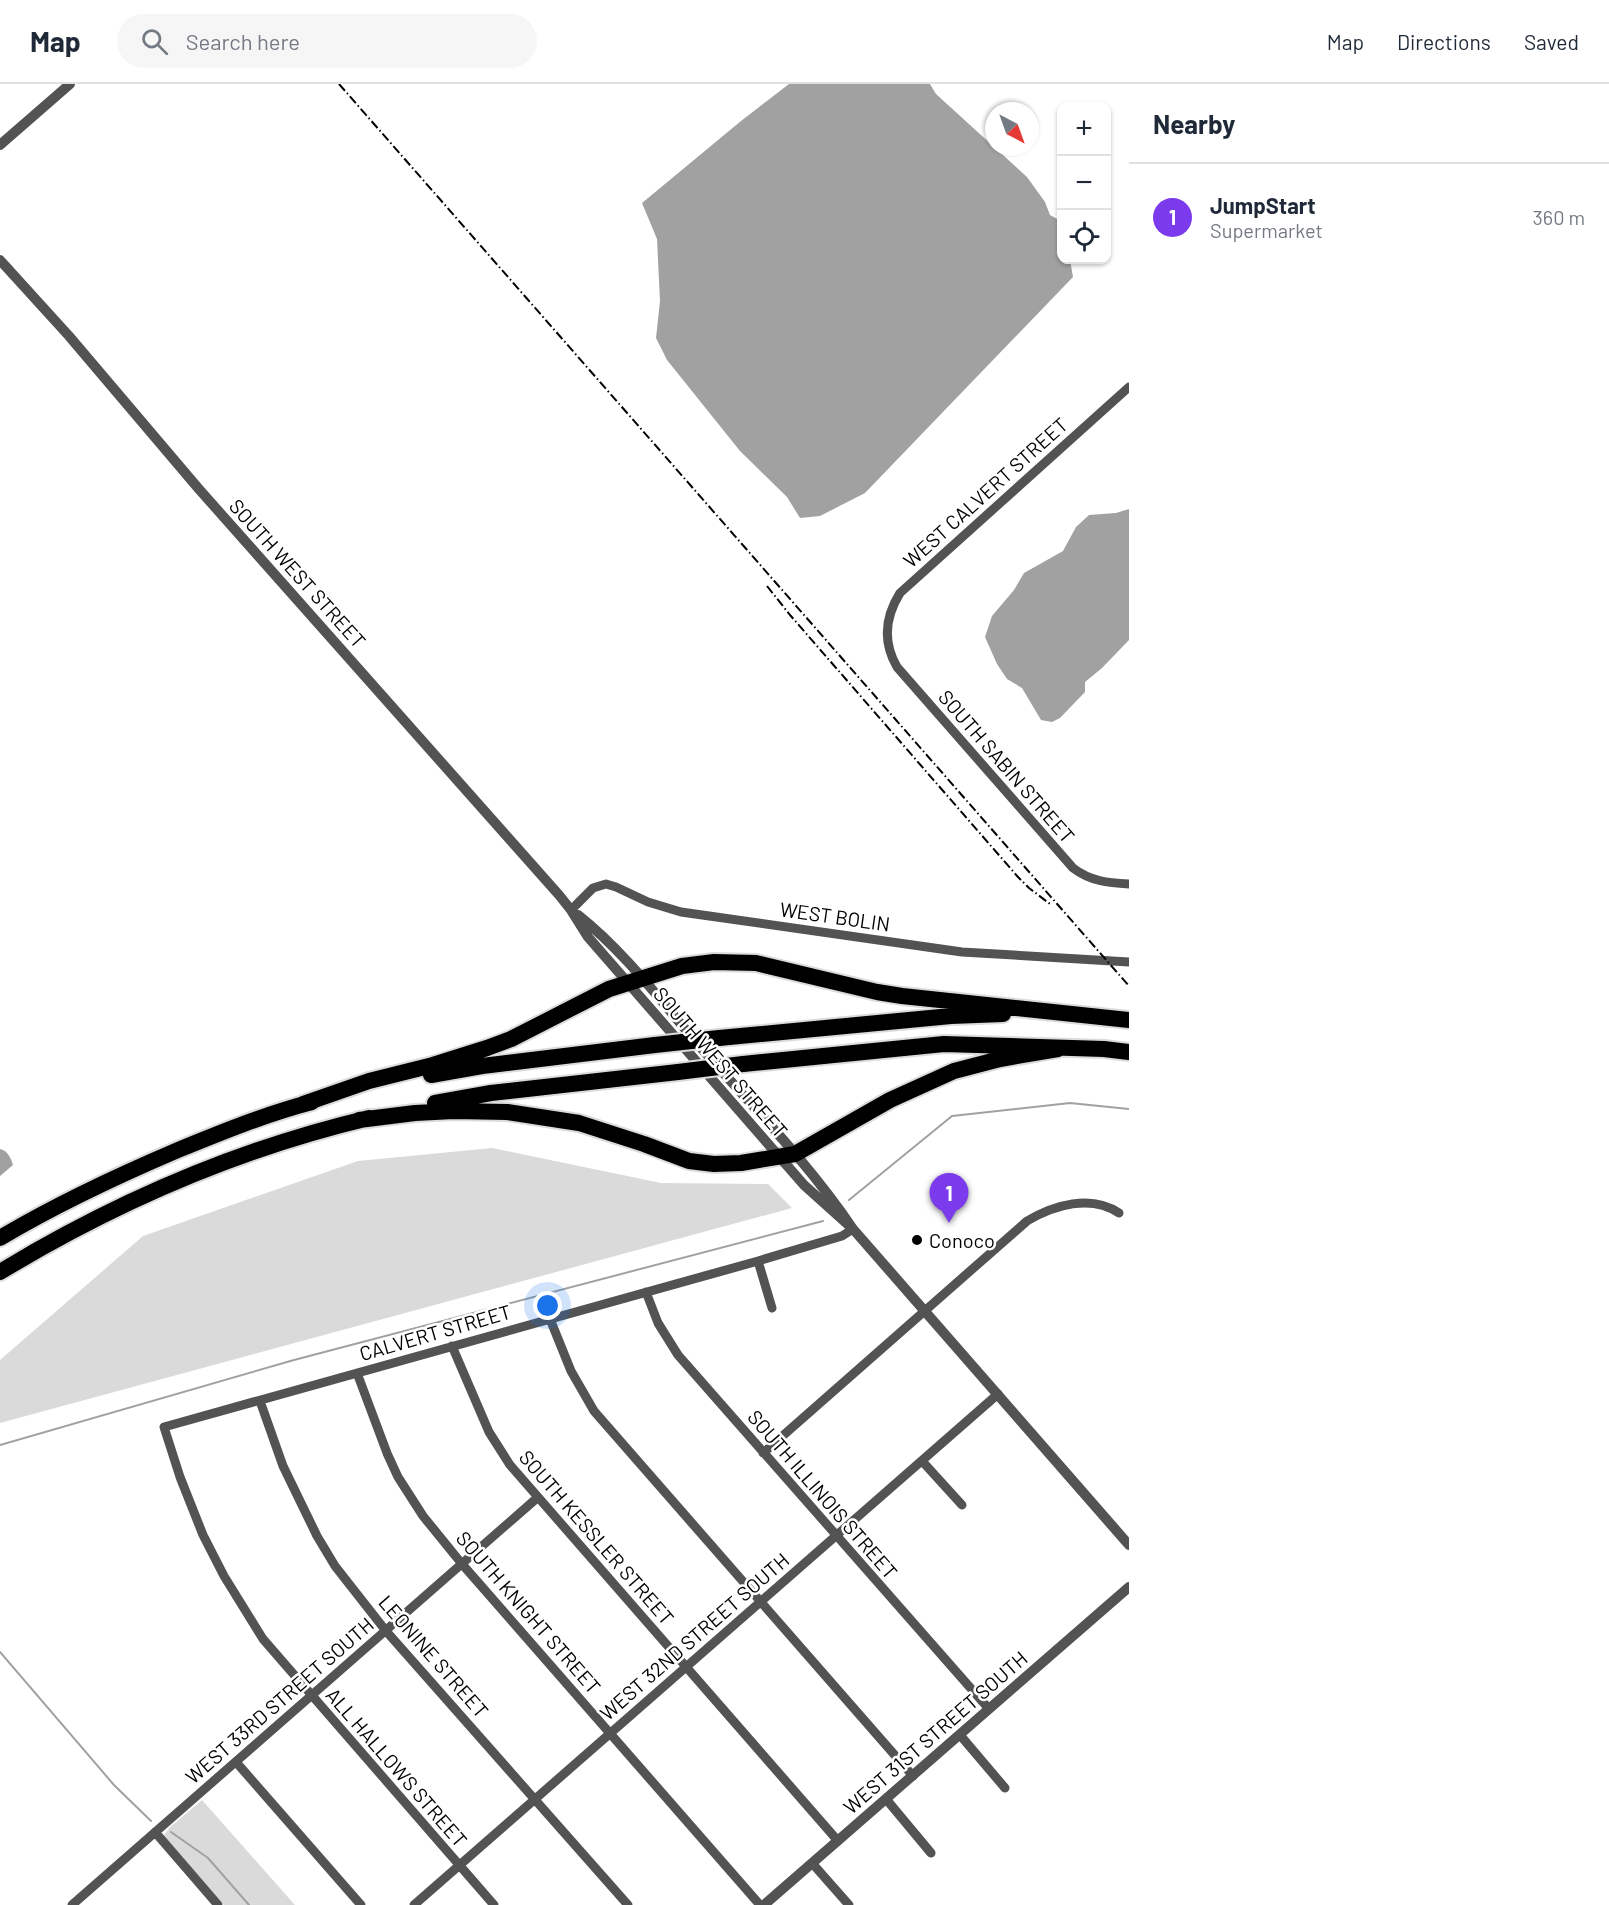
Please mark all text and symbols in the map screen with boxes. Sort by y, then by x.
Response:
search box [117,14,537,68]
text: Map [30,24,81,58]
icon: search [138,25,171,58]
text: Search here [186,28,300,54]
text: Map [1327,29,1364,54]
text: Directions [1397,29,1491,54]
text: Saved [1524,29,1579,54]
north arrow [985,102,1039,156]
map controls [1057,102,1111,264]
button: + [1057,102,1111,156]
text: Nearby [1153,108,1235,139]
button: − [1057,156,1111,210]
text: JumpStart [1210,192,1316,218]
text: 1 [1169,205,1176,229]
text: 360 m [1533,205,1585,229]
button: locate [1057,210,1111,264]
text: Supermarket [1210,218,1323,242]
street label: WEST CALVERT STREET [898,412,1072,572]
street label: SOUTH WEST STREET [225,494,371,652]
street label: SOUTH SABIN STREET [934,685,1080,847]
street label: WEST BOLIN [778,896,892,936]
street label: SOUTH WEST STREET [649,982,793,1142]
pin: 1 [930,1174,968,1223]
place label: Conoco [929,1228,995,1252]
marker: Conoco [910,1233,924,1247]
your location [533,1291,562,1320]
street label: CALVERT STREET [356,1299,514,1365]
street label: SOUTH ILLINOIS STREET [743,1405,903,1583]
street label: SOUTH KESSLER STREET [515,1445,679,1629]
street label: SOUTH KNIGHT STREET [452,1526,606,1698]
street label: WEST 32ND STREET SOUTH [595,1547,793,1725]
street label: LEONINE STREET [374,1590,494,1722]
street label: WEST 33RD STREET SOUTH [180,1612,378,1788]
street label: WEST 31ST STREET SOUTH [838,1646,1032,1818]
street label: ALL HALLOWS STREET [321,1683,473,1851]

